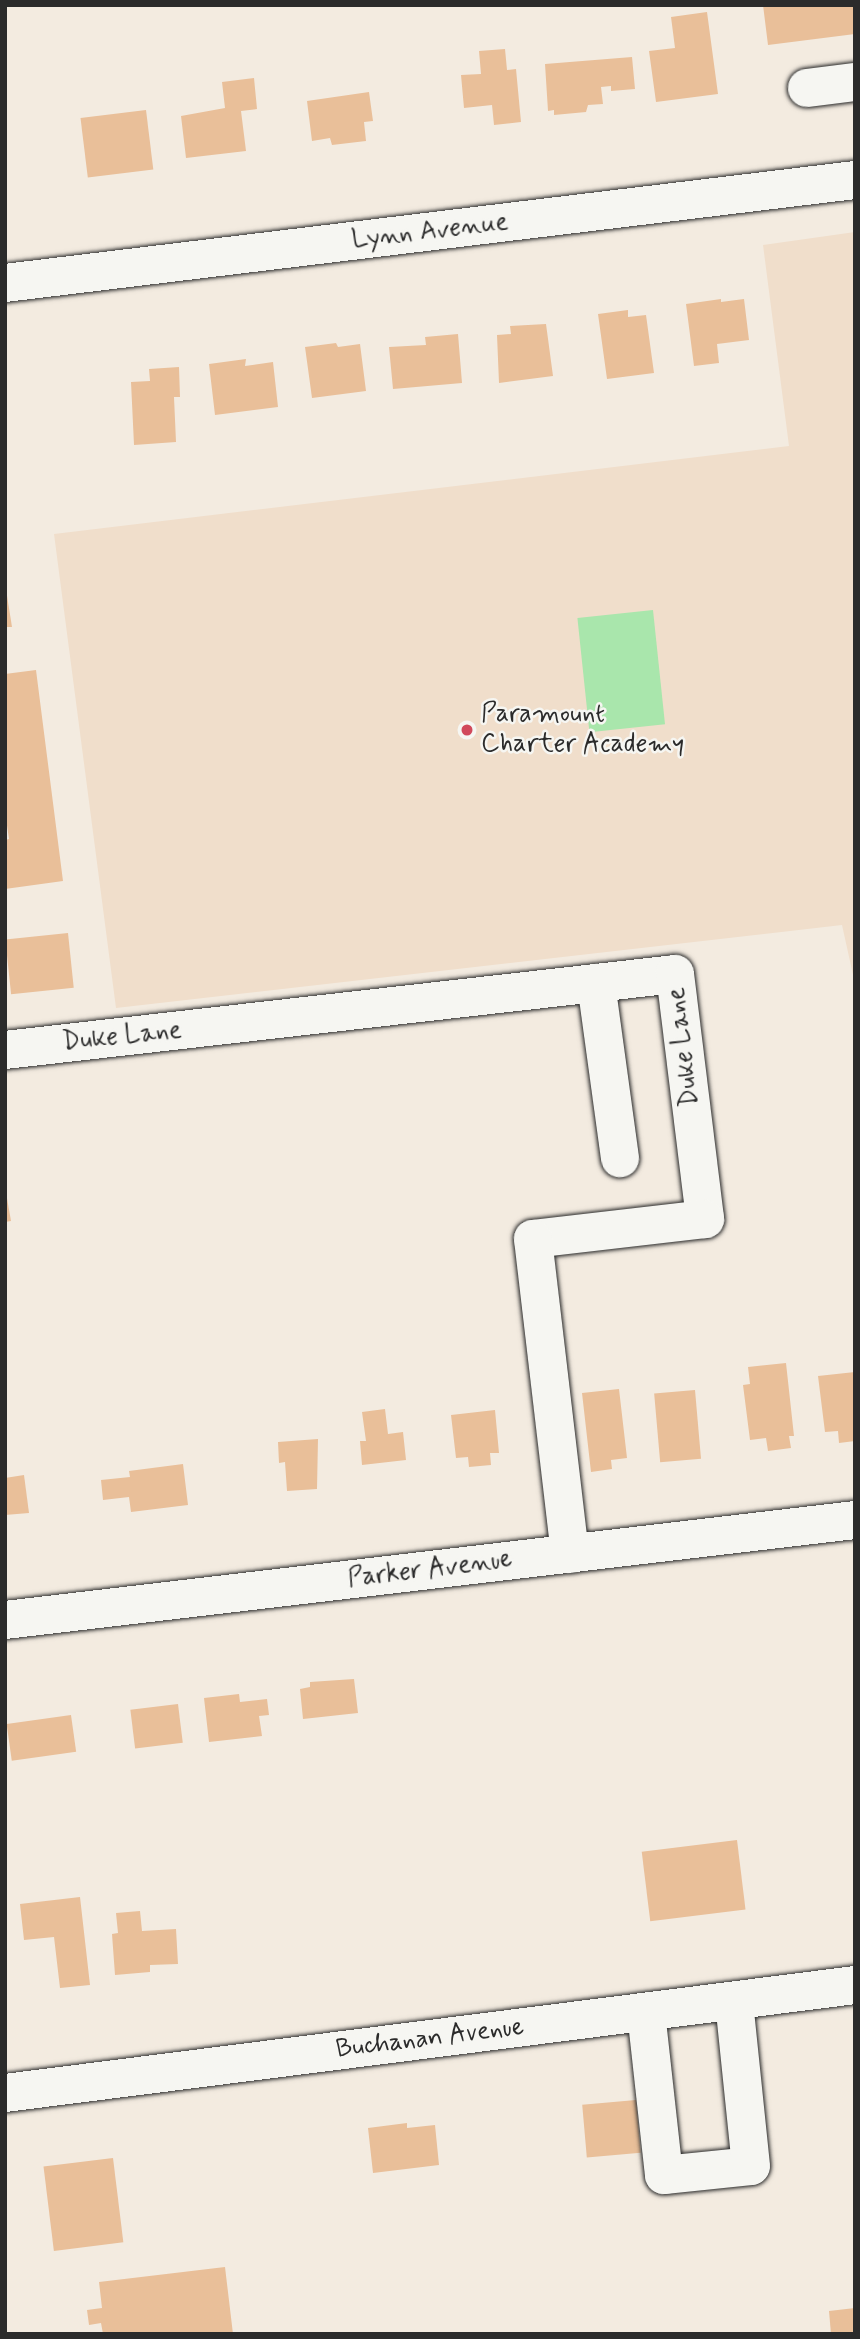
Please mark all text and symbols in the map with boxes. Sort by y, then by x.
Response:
street label: Lynn Avenue [354,207,506,257]
place label: Paramount Charter Academy [481,699,689,760]
marker: Paramount Charter Academy [459,722,475,738]
street label: Duke Lane [661,986,707,1108]
street label: Duke Lane [61,1015,183,1059]
street label: Parker Avenue [347,1545,513,1595]
street label: Buchanan Avenue [331,2012,529,2066]

